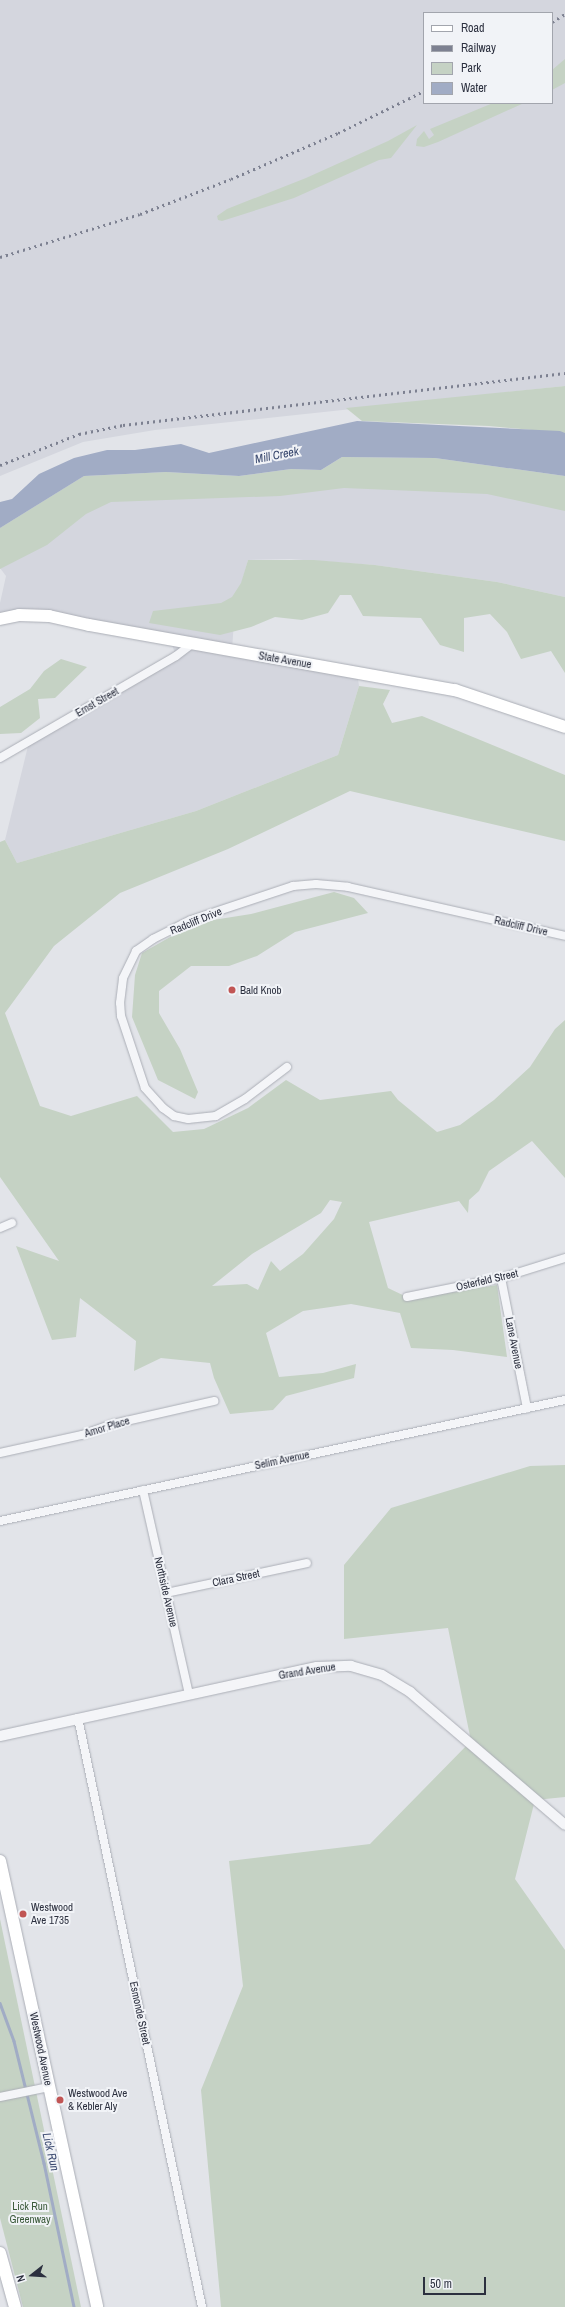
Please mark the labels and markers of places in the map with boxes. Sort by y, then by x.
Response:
place label: Bald Knob [240,983,282,997]
marker: Bald Knob [227,985,237,995]
place label: Westwood Ave 1735 [31,1901,73,1927]
marker: Westwood Ave 1735 [18,1909,28,1919]
place label: Westwood Ave & Kebler Aly [68,2087,128,2113]
marker: Westwood Ave & Kebler Aly [55,2095,65,2105]

